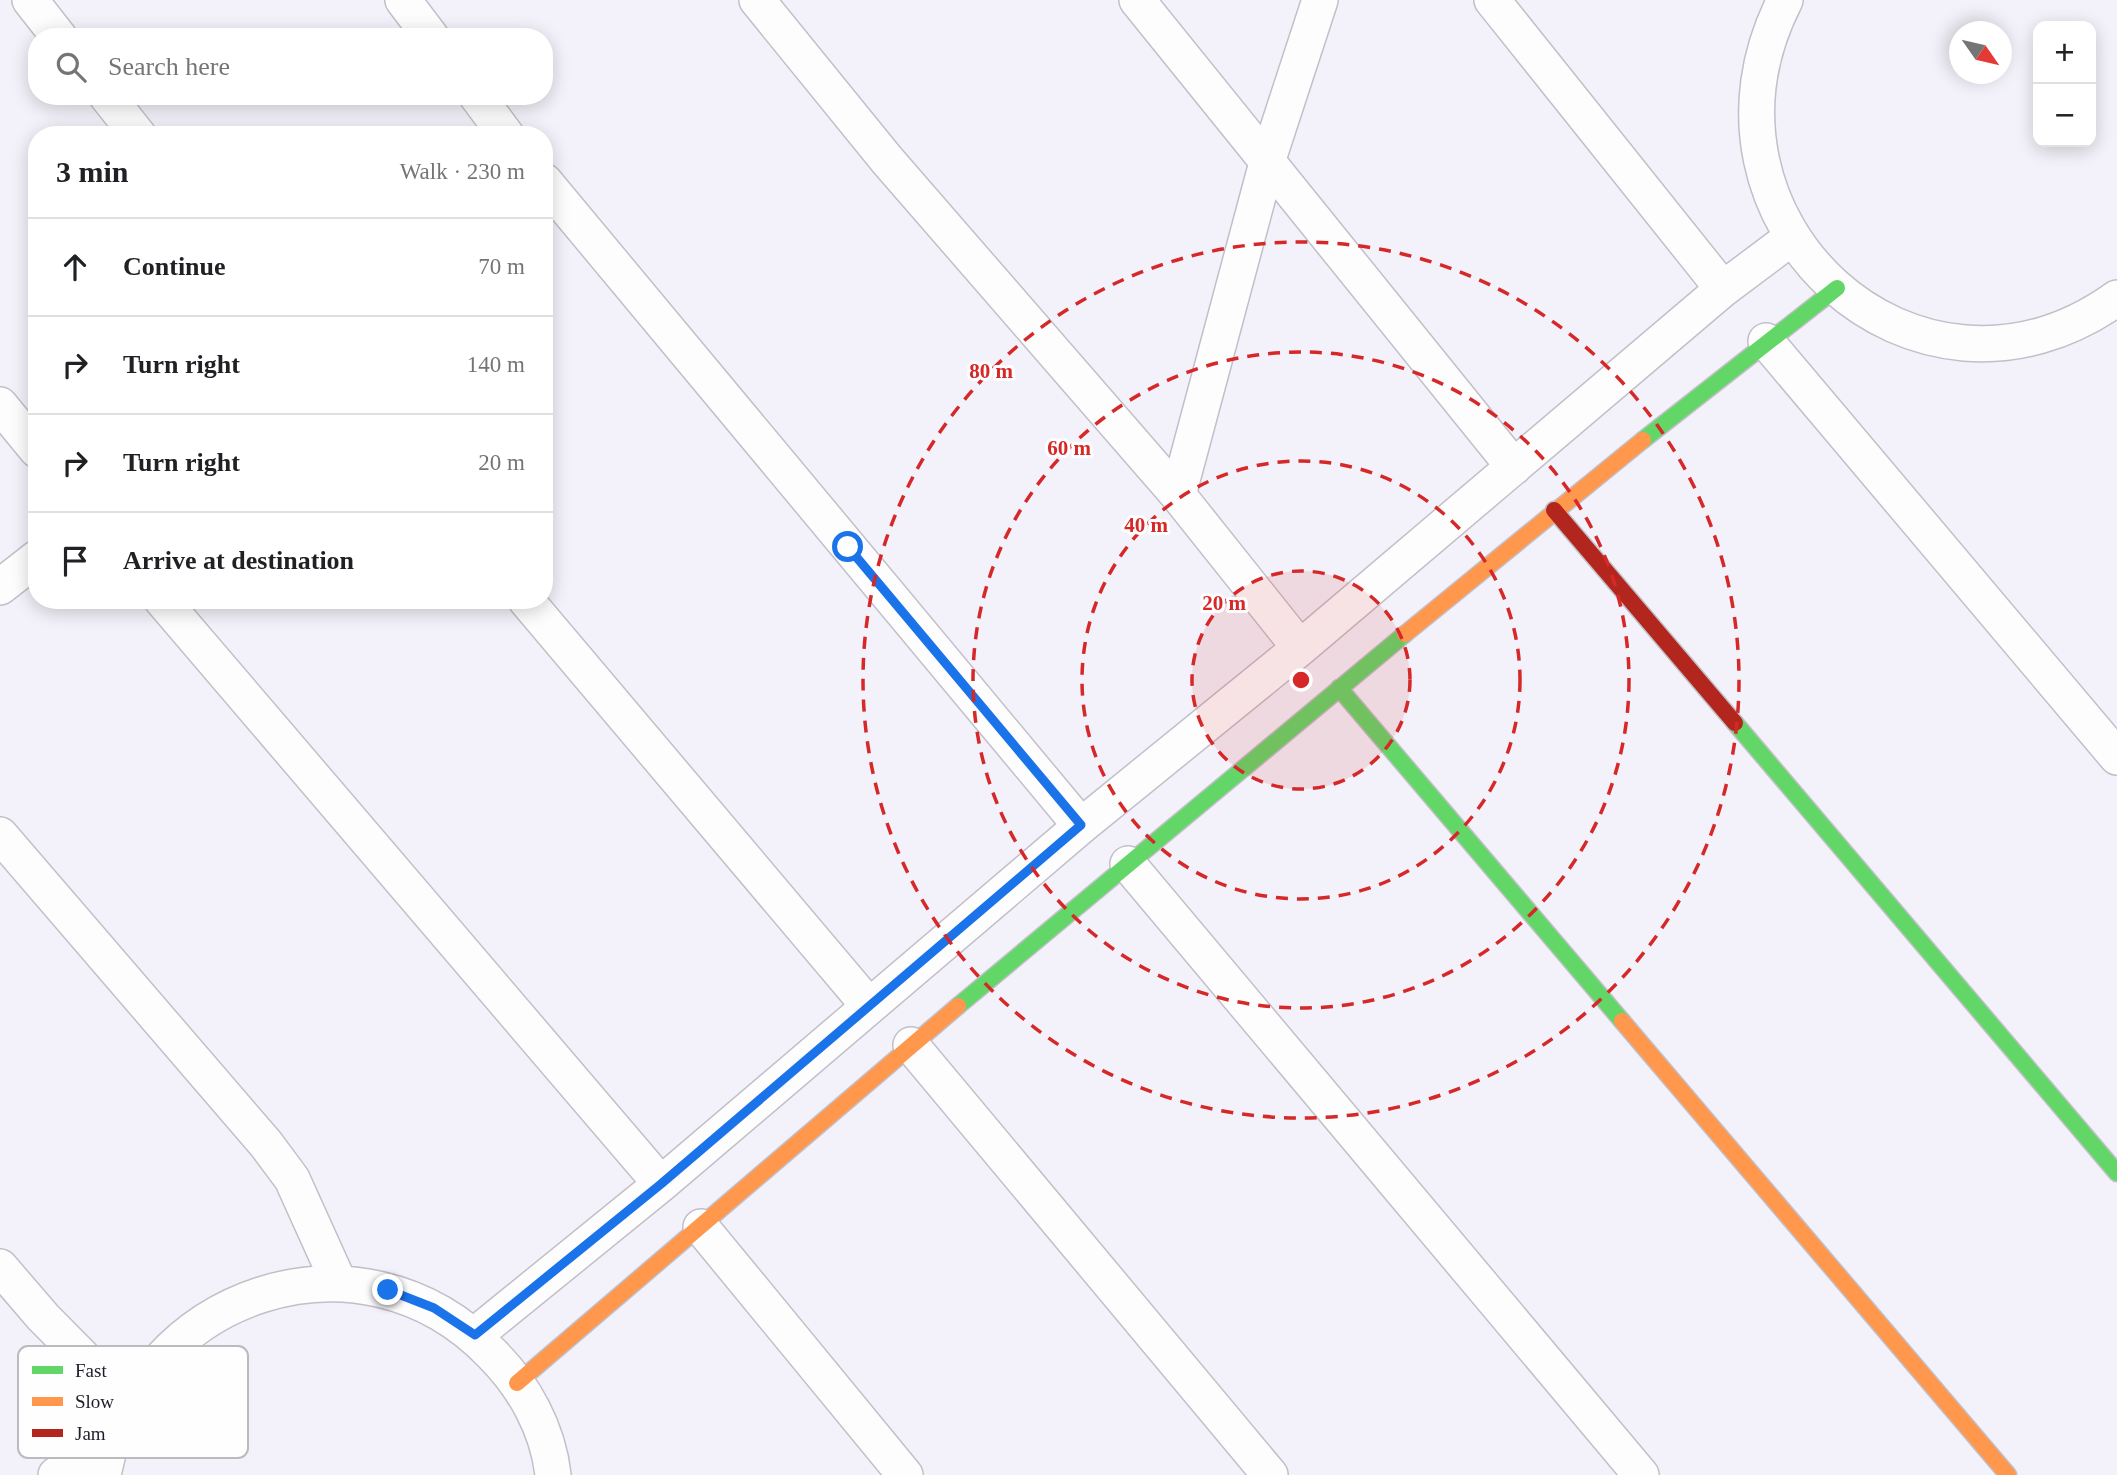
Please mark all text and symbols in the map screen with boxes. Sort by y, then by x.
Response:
north arrow [1949,21,2012,84]
map controls [2033,21,2096,147]
button: + [2033,21,2096,84]
search box [28,28,553,105]
icon: search [52,48,90,86]
text: Search here [108,52,230,81]
button: − [2033,84,2096,147]
text: 3 min [56,155,129,188]
text: Walk · 230 m [400,159,525,184]
icon: ahead [56,248,94,286]
text: Continue [123,252,226,281]
text: 70 m [478,254,525,279]
icon: right [56,346,94,384]
text: Turn right [123,350,240,379]
text: 140 m [467,352,525,377]
text: 80 m [969,359,1013,383]
text: 60 m [1047,436,1091,460]
icon: right [56,444,94,482]
text: Turn right [123,448,240,477]
text: 20 m [478,450,525,475]
text: 40 m [1124,513,1168,537]
route start [832,531,863,562]
icon: arrive [56,542,94,580]
text: Arrive at destination [123,546,354,575]
text: 20 m [1202,591,1246,615]
centre of rings [1289,668,1313,692]
route end [372,1274,403,1305]
legend [18,1346,248,1458]
text: Fast [75,1360,107,1381]
text: Slow [75,1391,114,1412]
text: Jam [75,1423,106,1444]

